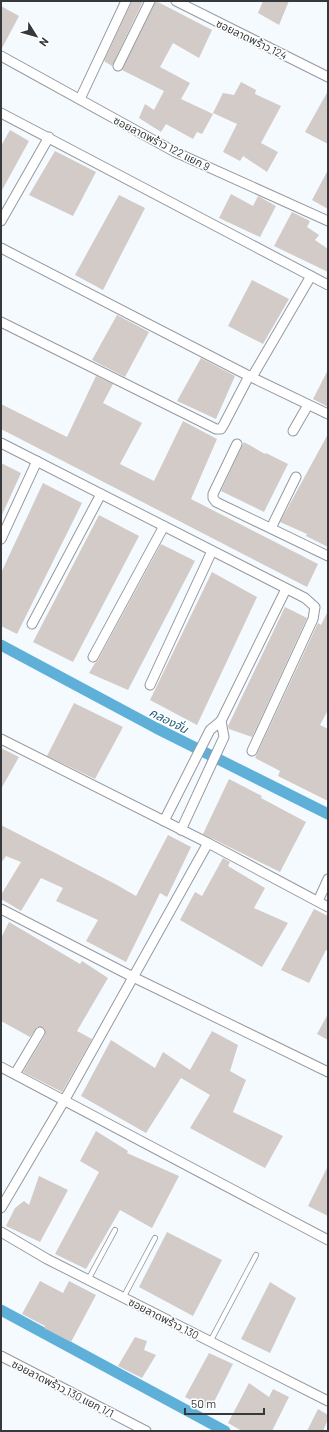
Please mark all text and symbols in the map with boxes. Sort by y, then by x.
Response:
north arrow [16,16,56,56]
street label: ซอยลาดพร้าว 124 [214,16,290,62]
text: N [37,35,52,49]
street label: ซอยลาดพร้าว 122 แยก 9 [112,113,213,173]
water label: คลองจั่น [147,704,191,736]
street label: ซอยลาดพร้าว 130 [127,1295,201,1341]
street label: ซอยลาดพร้าว 130 แยก 1/1 [10,1357,116,1419]
scale bar [185,1390,264,1416]
text: 50 m [191,1396,216,1410]

